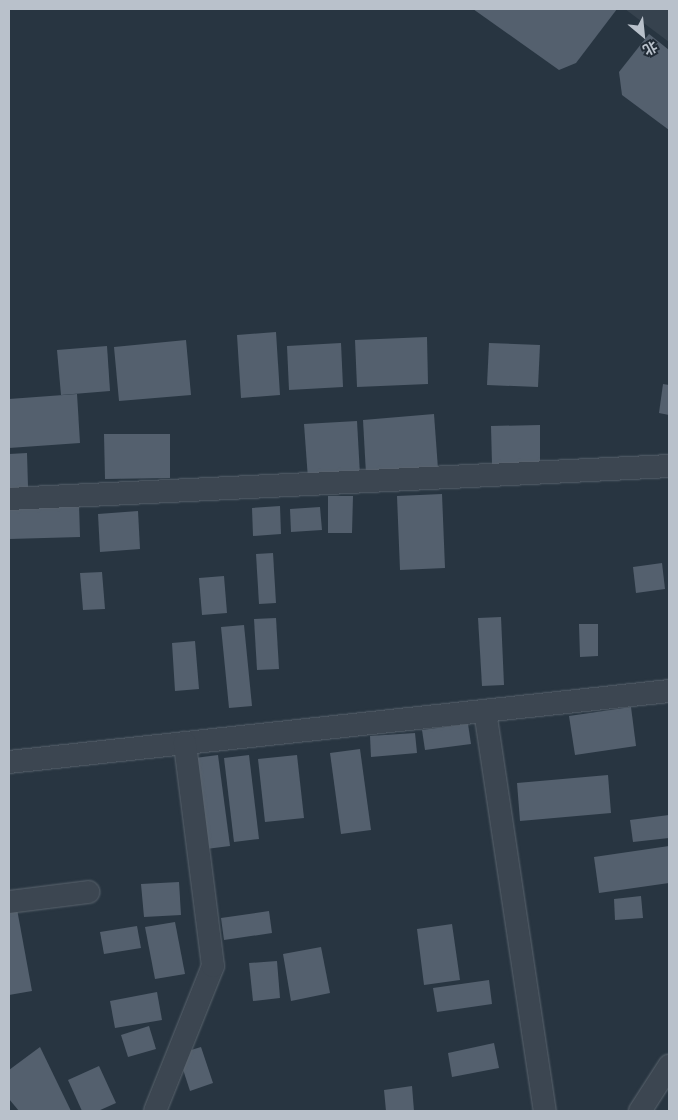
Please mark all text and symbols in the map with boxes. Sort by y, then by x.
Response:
north arrow [618,10,668,60]
text: 北 [640,37,660,59]

